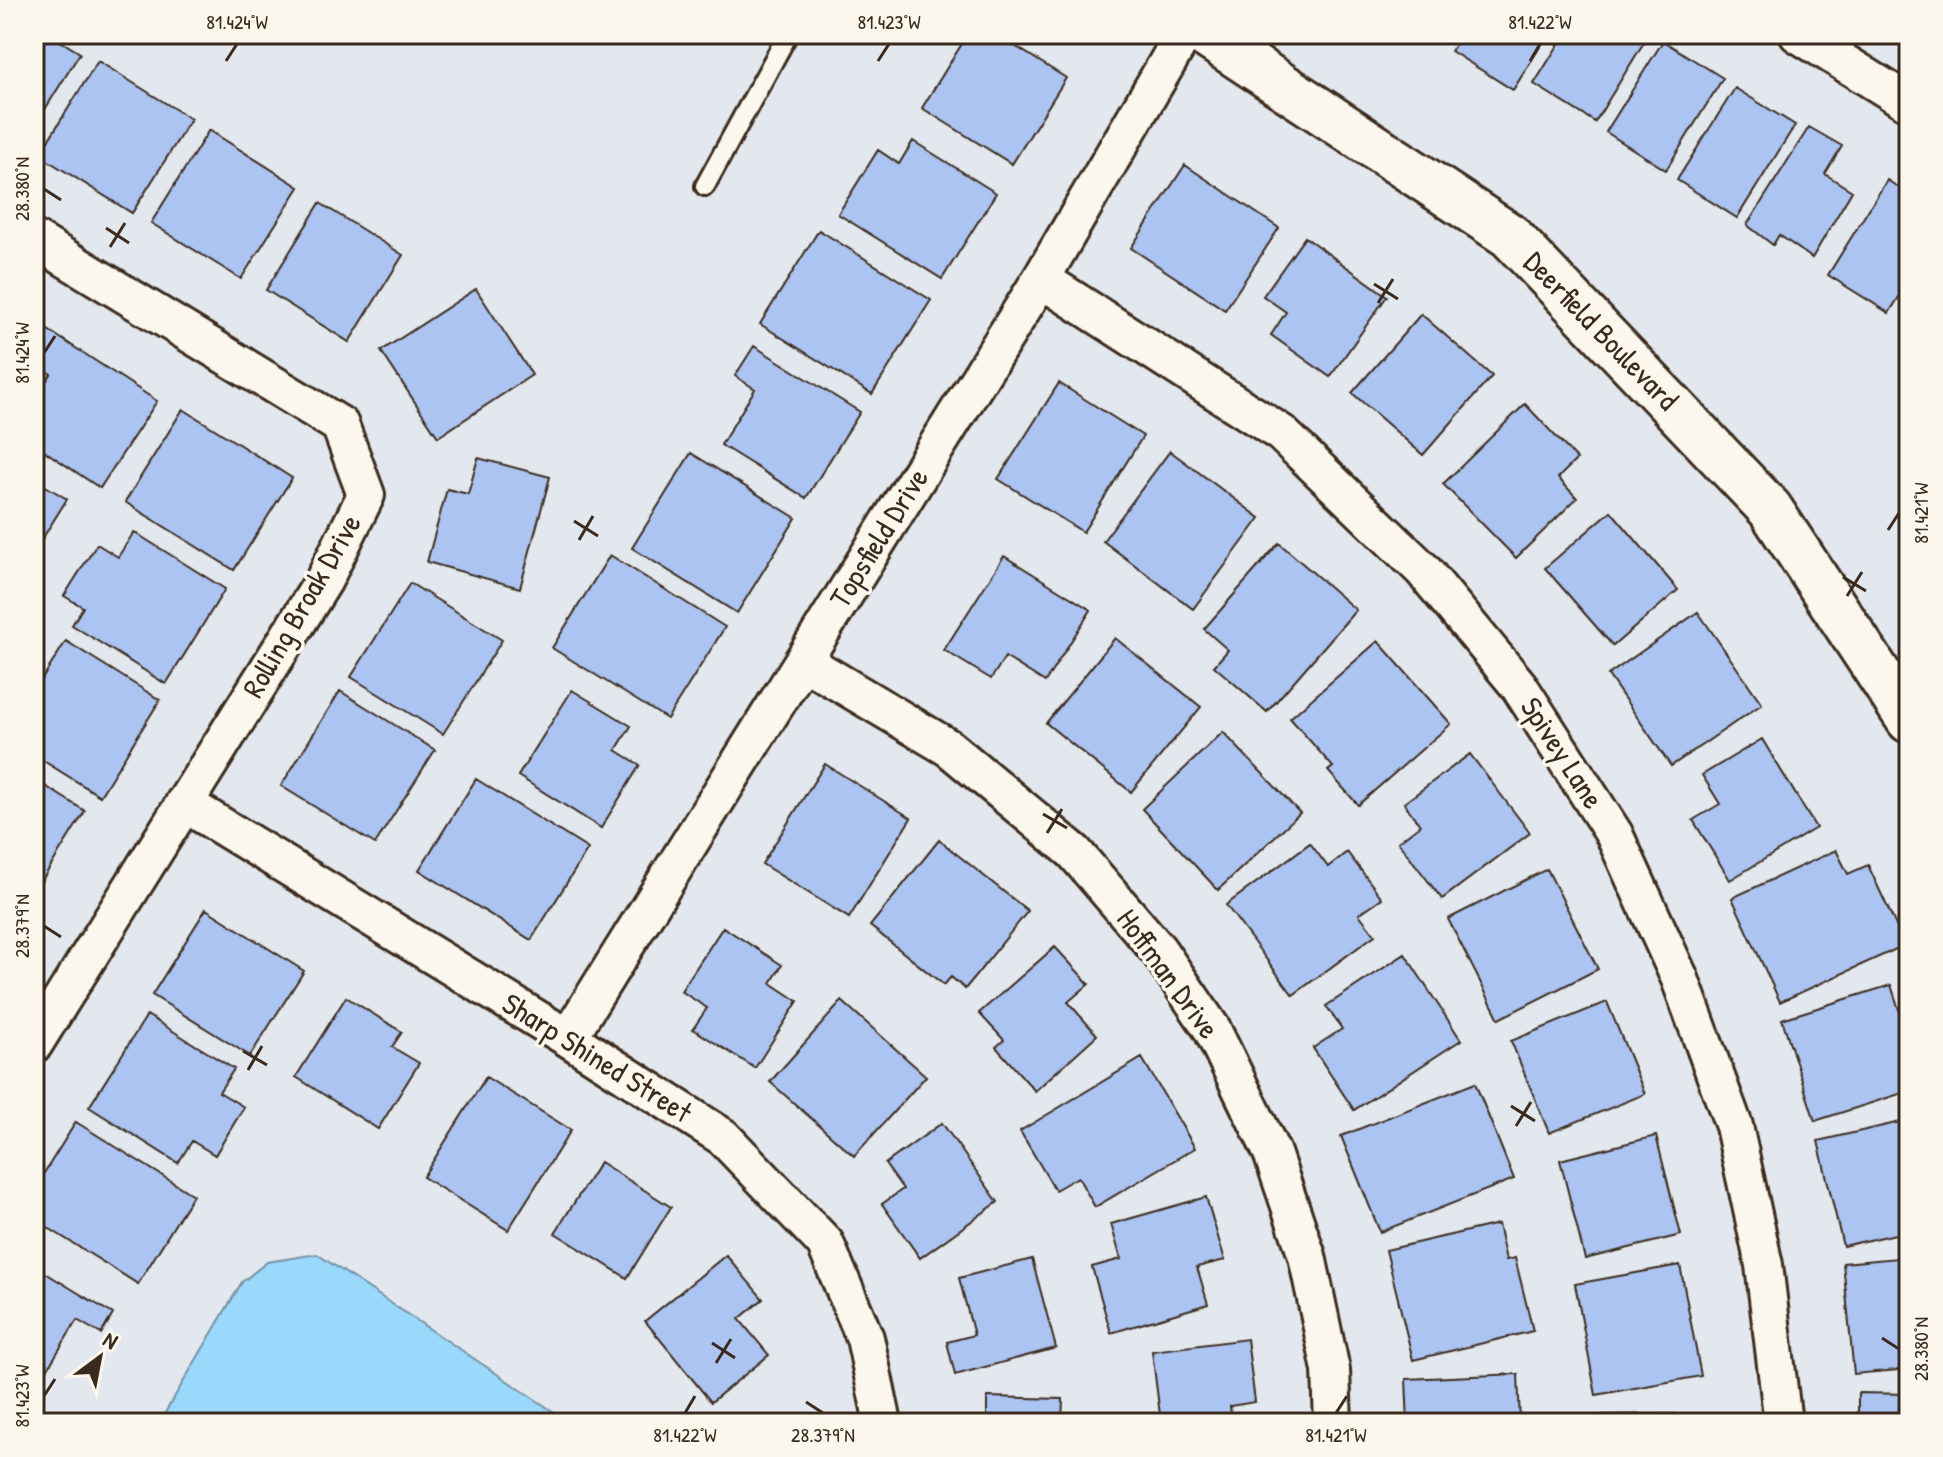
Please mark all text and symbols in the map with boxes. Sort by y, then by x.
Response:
text: 81.424°W [206,8,268,35]
text: 81.423°W [858,8,921,35]
text: 81.422°W [1508,8,1572,35]
text: 28.380°N [8,157,35,221]
street label: Deerfield Boulevard [1516,242,1688,419]
text: 81.424°W [8,322,35,384]
street label: Topsfield Drive [819,460,937,615]
text: 81.421°W [1907,482,1934,544]
street label: Rolling Broak Drive [232,506,370,705]
street label: Spivey Lane [1512,689,1614,816]
text: 28.379°N [8,894,35,958]
street label: Hoffman Drive [1108,901,1229,1046]
street label: Sharp Shined Street [495,983,700,1132]
north arrow [60,1317,140,1397]
text: 28.380°N [1907,1317,1934,1381]
text: N [98,1324,124,1356]
text: 81.423°W [8,1364,35,1427]
text: 81.422°W [653,1421,717,1448]
text: 28.379°N [791,1421,855,1448]
text: 81.421°W [1305,1421,1367,1448]

